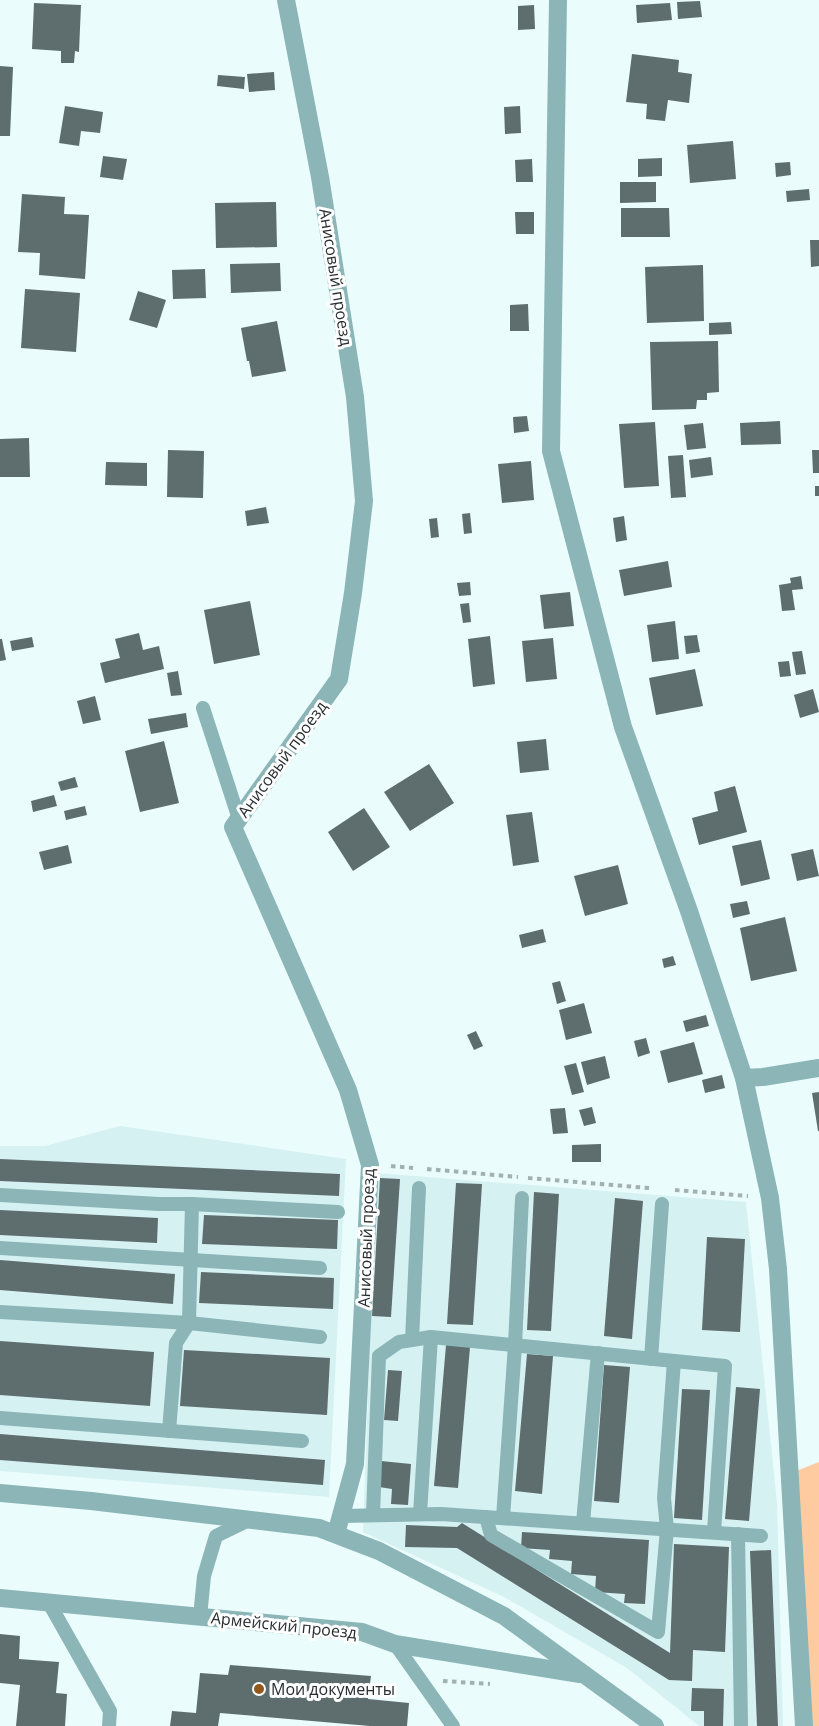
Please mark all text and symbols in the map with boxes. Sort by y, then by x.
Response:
street label: Анисовый проезд [314,207,358,347]
street label: Анисовый проезд [232,696,332,822]
street label: Анисовый проезд [353,1168,379,1308]
street label: Армейский проезд [210,1606,358,1644]
place label: Мои документы [271,1678,395,1700]
marker: Мои документы [252,1682,266,1696]

